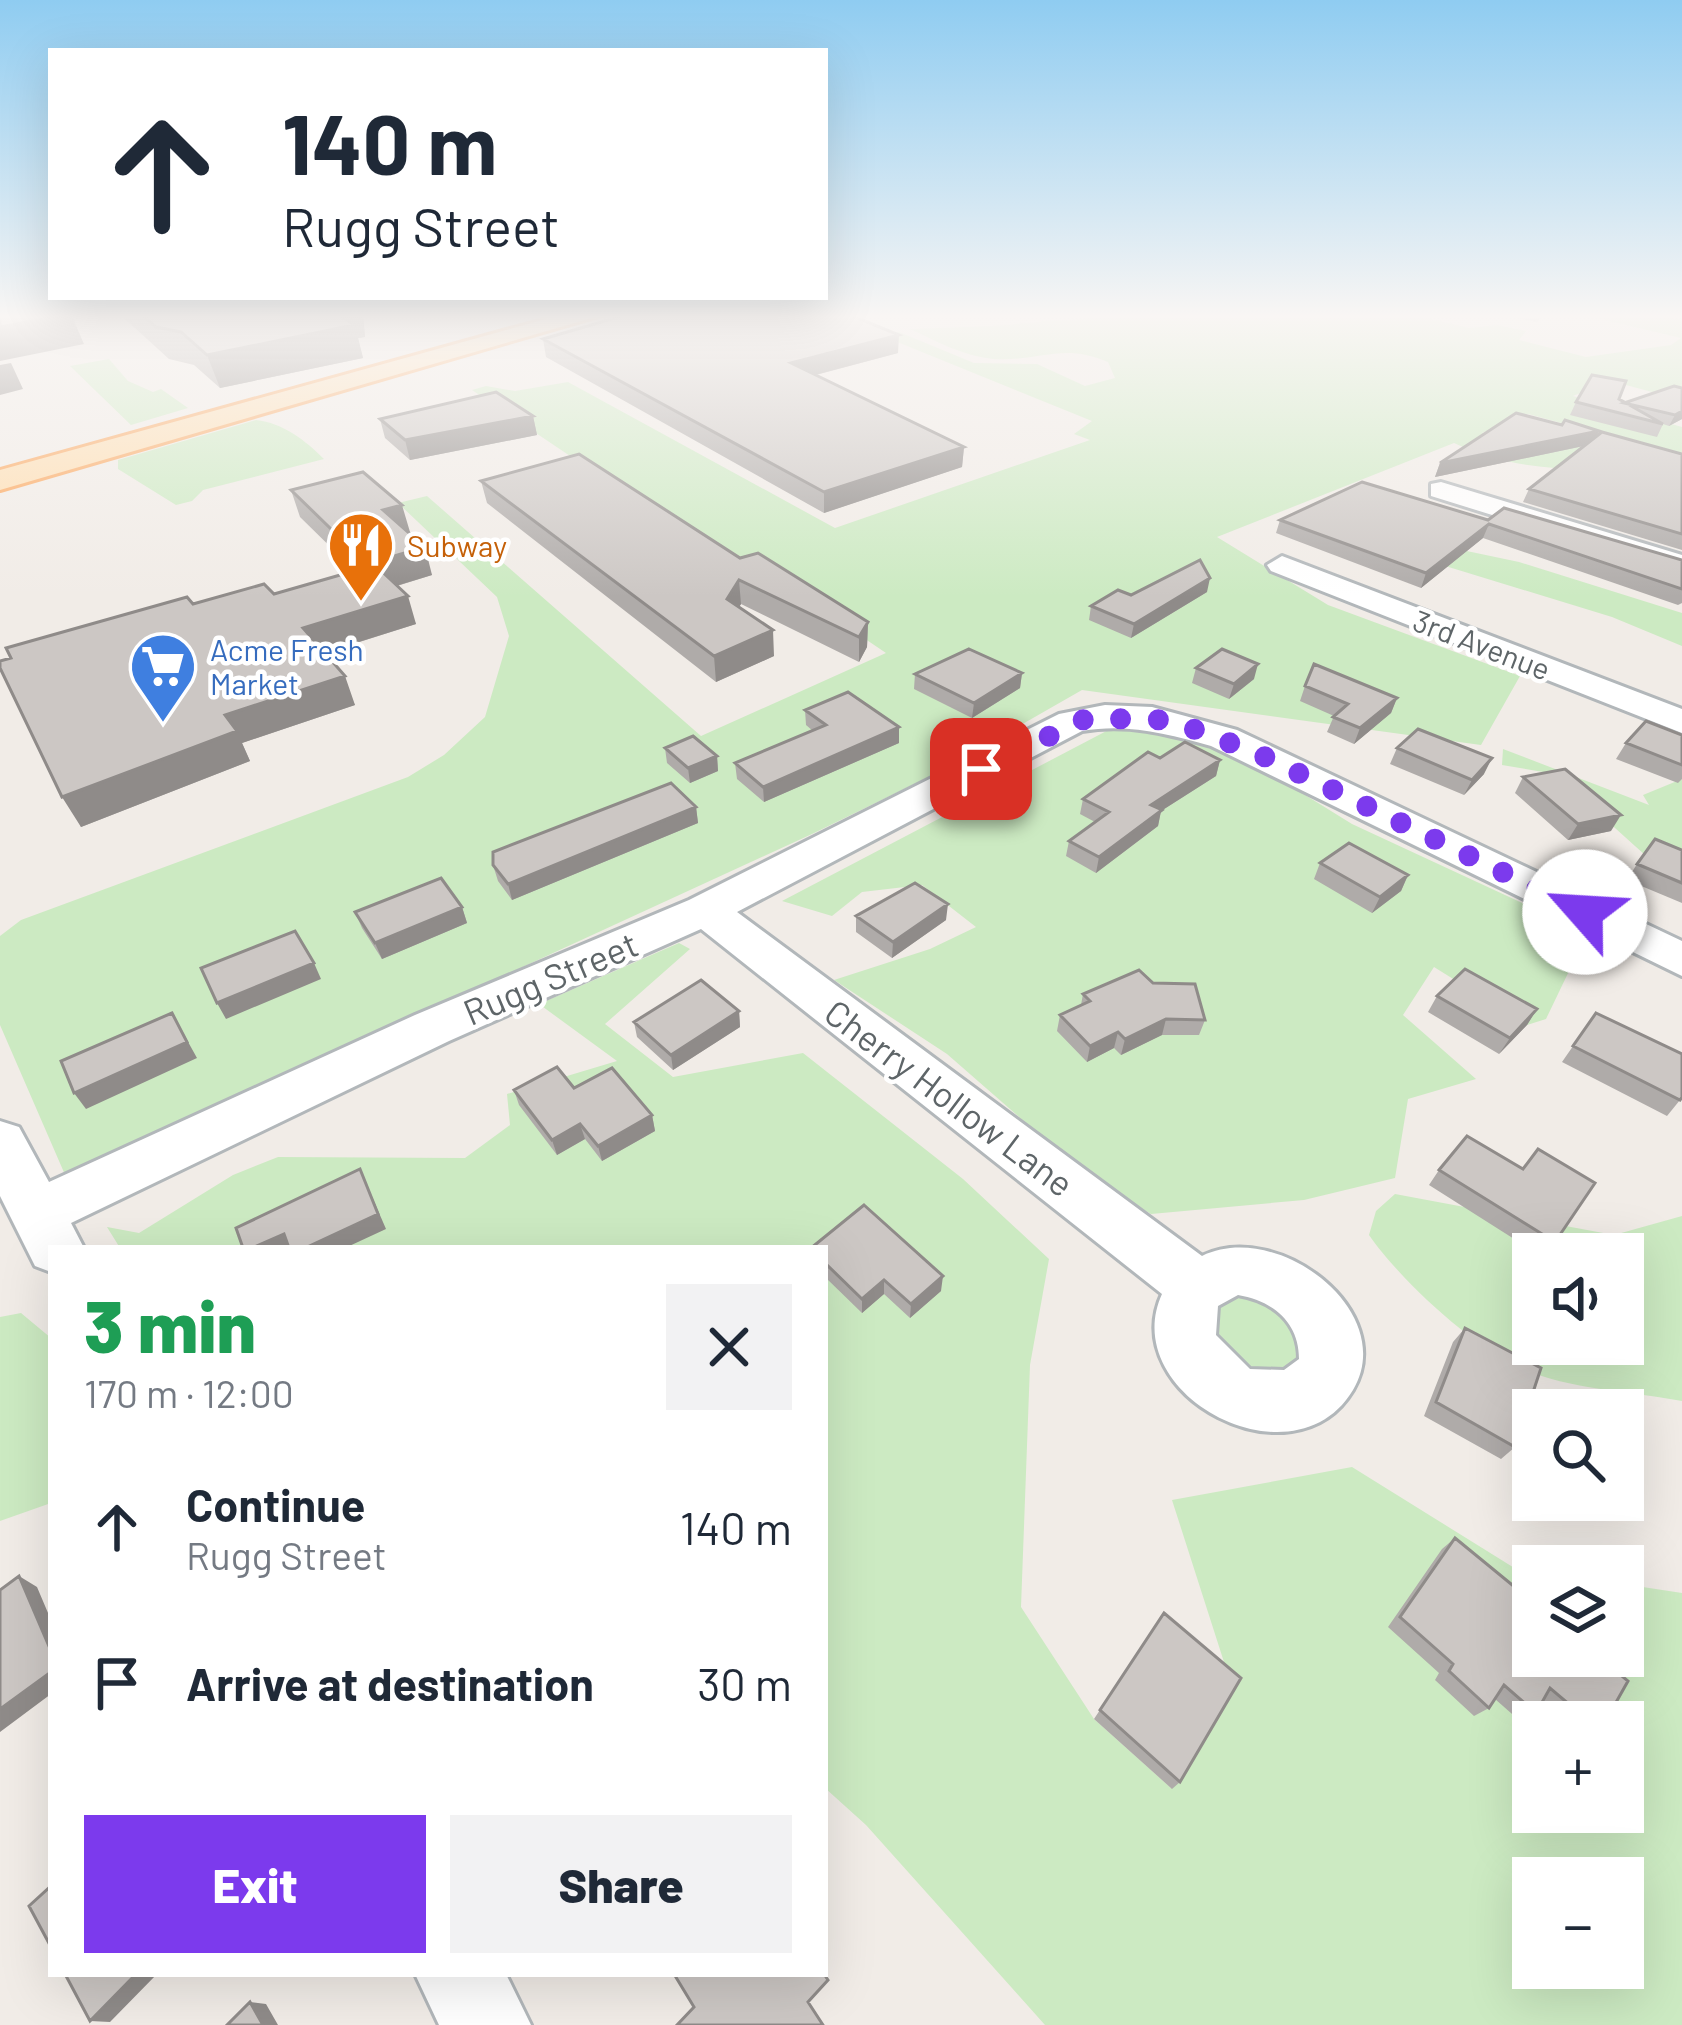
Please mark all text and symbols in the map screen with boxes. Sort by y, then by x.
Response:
text: 140 m [282,91,497,192]
icon: ahead [84,96,240,252]
text: Rugg Street [282,193,560,258]
restaurant icon: Subway [326,510,396,604]
place label: Subway [407,527,507,563]
street label: 3rd Avenue [1408,601,1556,687]
supermarket icon: Acme Fresh Market [128,631,198,725]
place label: Acme Fresh Market [210,631,364,701]
pin [930,718,1032,820]
icon: arrive [948,736,1014,802]
position arrow [1522,849,1648,975]
street label: Rugg Street [456,921,644,1033]
street label: Cherry Hollow Lane [817,990,1083,1204]
map controls [1512,1233,1644,1989]
button: sound [1512,1233,1644,1365]
text: 3 min [84,1281,256,1367]
button: close [666,1284,792,1410]
text: 170 m · 12:00 [84,1369,294,1416]
button: search [1512,1389,1644,1521]
text: Continue [186,1477,365,1531]
icon: ahead [84,1494,150,1560]
text: 140 m [680,1500,792,1554]
text: Rugg Street [186,1531,387,1578]
button: layers [1512,1545,1644,1677]
icon: arrive [84,1650,150,1716]
text: Arrive at destination [186,1656,594,1710]
text: 30 m [697,1656,792,1710]
button: + [1512,1701,1644,1833]
button: Exit [84,1815,426,1953]
button: Share [450,1815,792,1953]
button: − [1512,1857,1644,1989]

